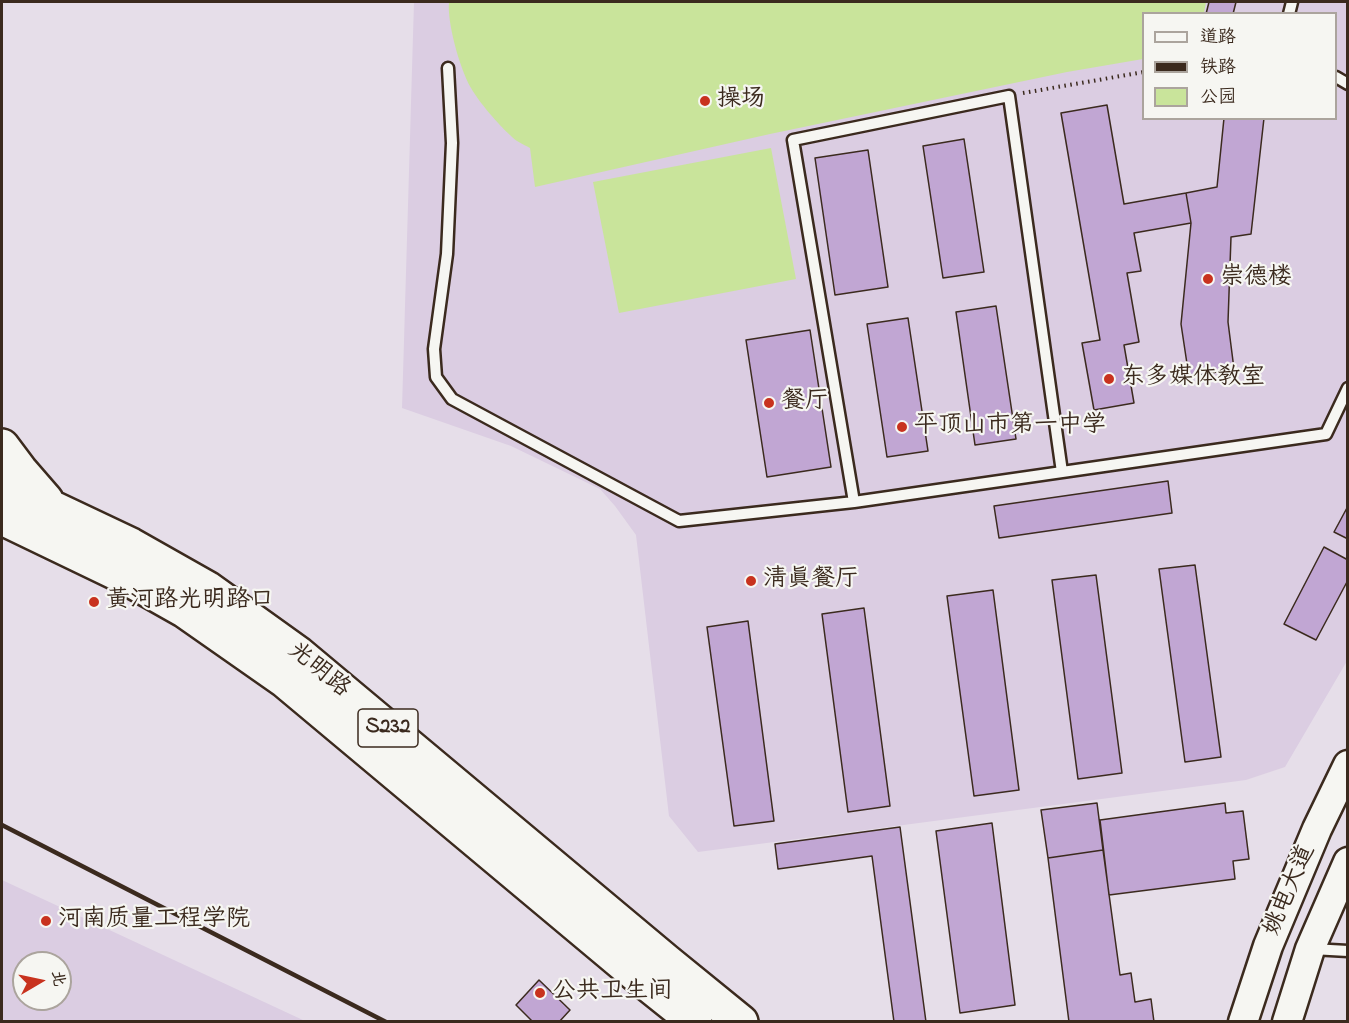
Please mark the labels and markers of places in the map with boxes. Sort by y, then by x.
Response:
place label: 操场 [717,87,765,115]
marker: 操场 [698,94,712,108]
place label: 崇德楼 [1220,265,1292,293]
marker: 崇德楼 [1201,272,1215,286]
place label: 东多媒体教室 [1121,365,1265,393]
marker: 东多媒体教室 [1102,372,1116,386]
place label: 餐厅 [781,389,829,417]
marker: 餐厅 [762,396,776,410]
place label: 平顶山市第一中学 [914,413,1106,441]
marker: 平顶山市第一中学 [895,420,909,434]
place label: 清真餐厅 [763,567,859,595]
marker: 清真餐厅 [744,574,758,588]
place label: 黄河路光明路口 [106,588,274,616]
marker: 黄河路光明路口 [87,595,101,609]
place label: 河南质量工程学院 [58,907,250,935]
marker: 河南质量工程学院 [39,914,53,928]
place label: 公共卫生间 [552,979,672,1007]
marker: 公共卫生间 [533,986,547,1000]

